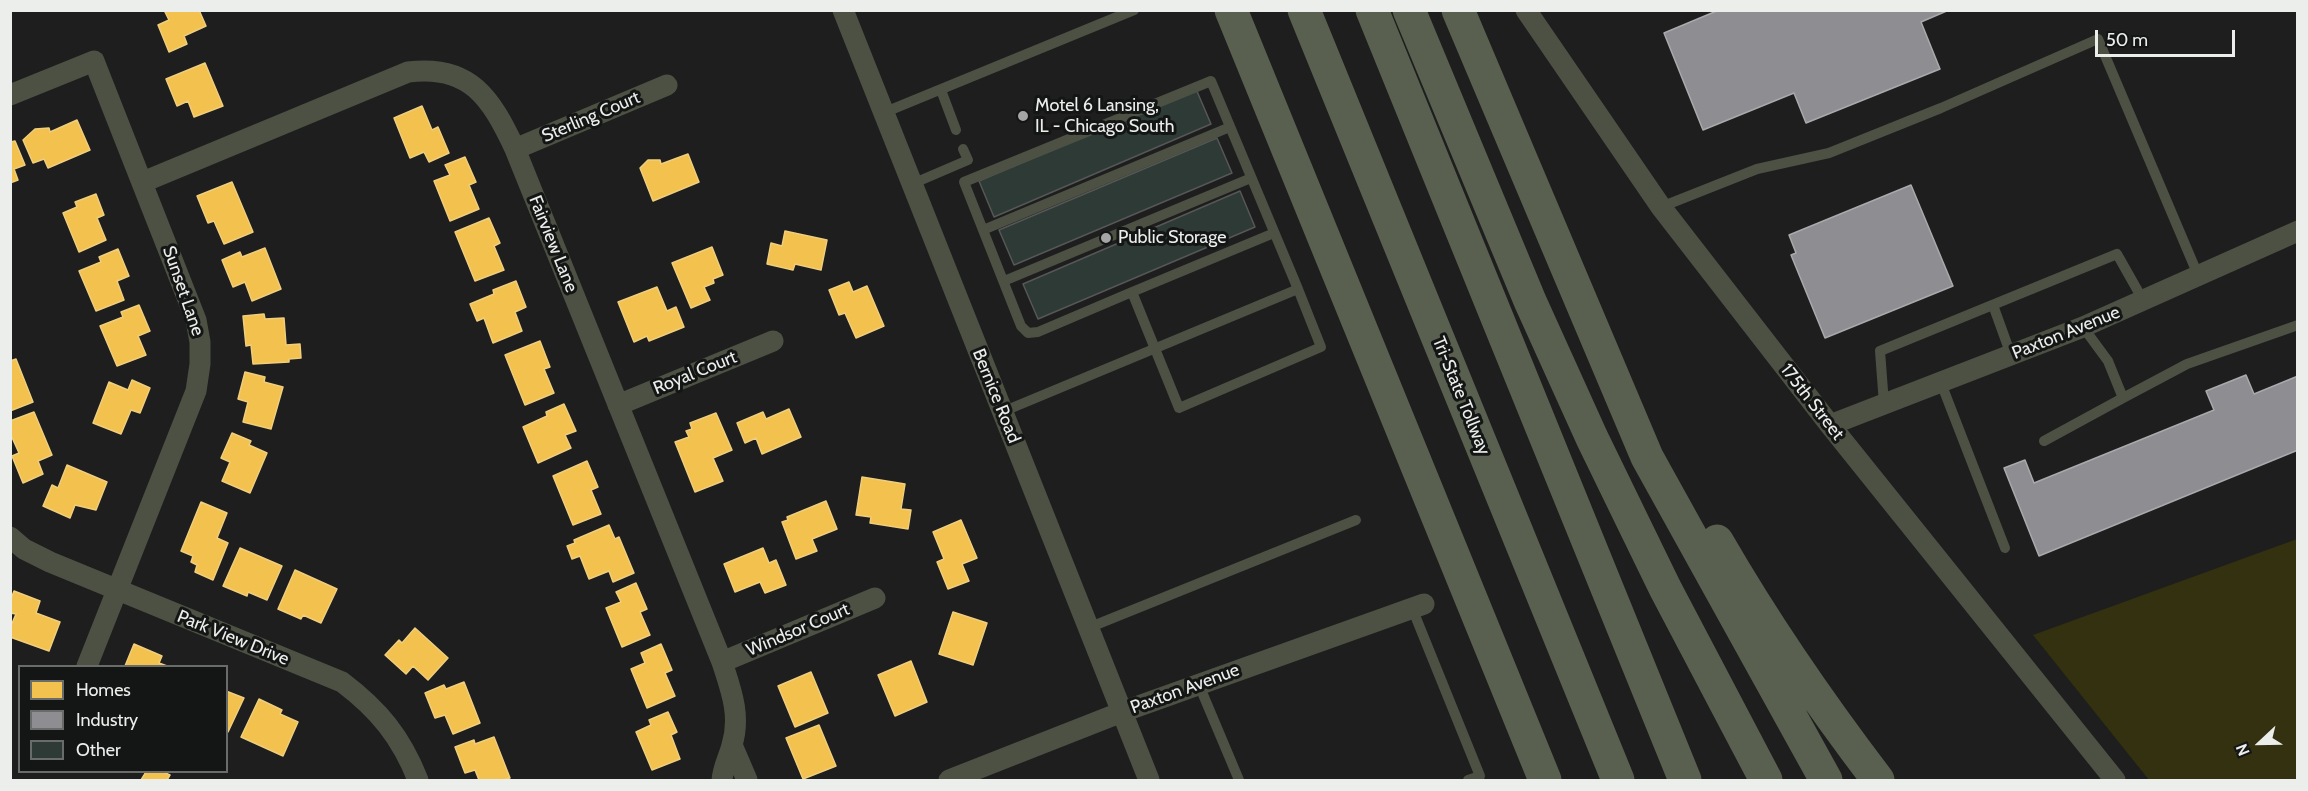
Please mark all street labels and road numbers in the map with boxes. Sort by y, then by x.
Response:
street label: Sterling Court [539,87,643,147]
street label: Fairview Lane [524,192,582,296]
street label: Sunset Lane [158,243,208,339]
street label: Paxton Avenue [2009,302,2123,364]
street label: Tri-State Tollway [1427,334,1495,458]
street label: Royal Court [650,346,740,400]
street label: Bernice Road [967,346,1025,446]
street label: 175th Street [1776,360,1848,444]
street label: Windsor Court [743,599,853,661]
street label: Park View Drive [174,606,292,670]
street label: Paxton Avenue [1128,659,1242,719]

